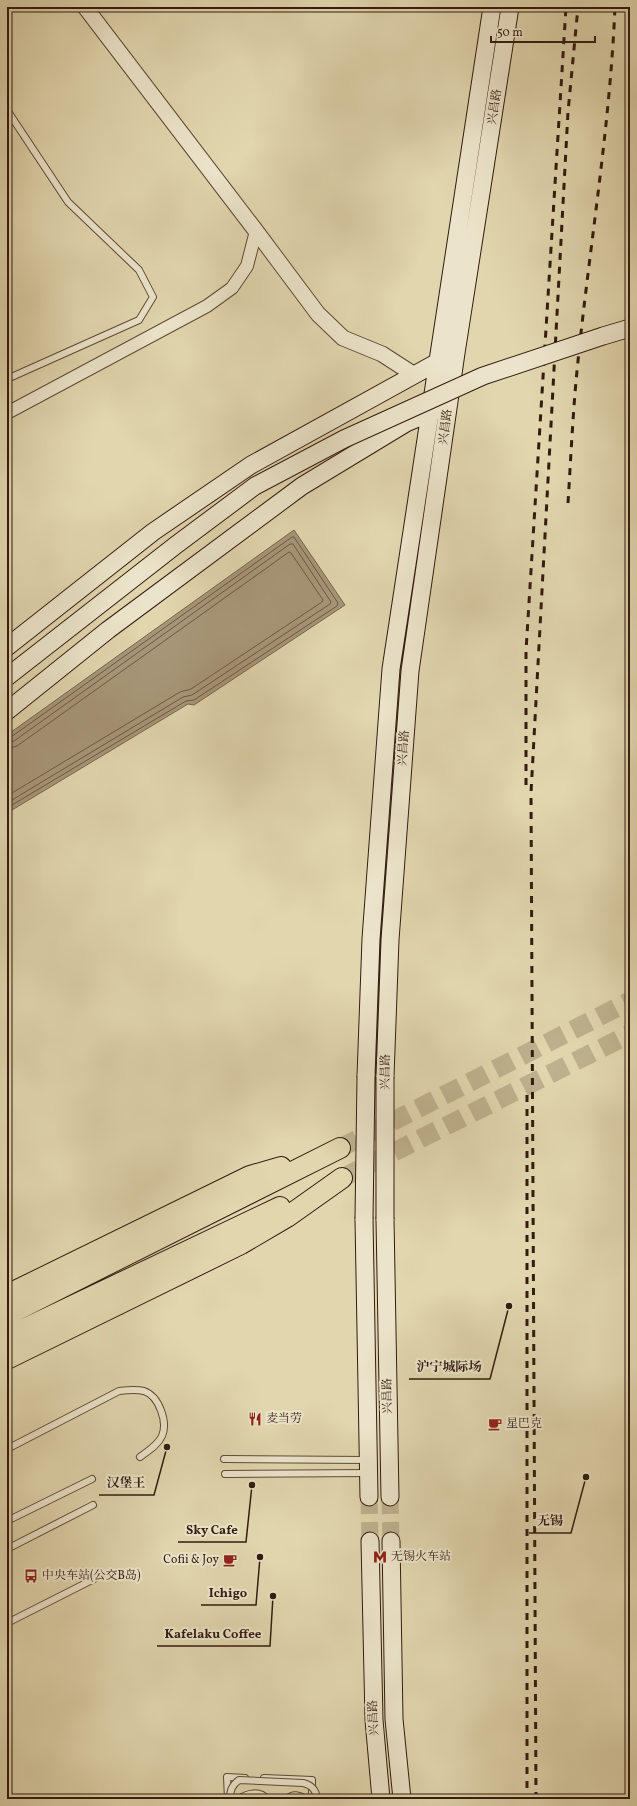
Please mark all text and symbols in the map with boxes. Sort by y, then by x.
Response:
scale bar [491,18,595,44]
text: 50 m [497,25,523,41]
street label: 兴昌路 [484,88,506,126]
street label: 兴昌路 [436,408,456,446]
street label: 兴昌路 [395,729,413,767]
street label: 兴昌路 [378,1054,394,1090]
callout: 沪宁城际场 [409,1354,490,1379]
text: 沪宁城际场 [416,1359,482,1377]
street label: 兴昌路 [380,1378,396,1414]
restaurant icon: 麦当劳 [247,1411,263,1427]
place label: 麦当劳 [266,1411,302,1427]
cafe icon: 星巴克 [487,1416,503,1432]
place label: 星巴克 [506,1416,542,1432]
callout: 汉堡王 [99,1470,154,1495]
text: 汉堡王 [106,1475,146,1493]
callout: 无锡 [529,1508,571,1533]
text: 无锡 [537,1513,563,1531]
callout: Sky Cafe [178,1517,246,1542]
text: Sky Cafe [186,1522,238,1540]
metro station icon: 无锡火车站 [372,1549,388,1565]
place label: 无锡火车站 [391,1549,451,1565]
place label: Cofii & Joy [163,1552,220,1568]
cafe icon: Cofii & Joy [222,1552,238,1568]
bus stop icon: 中央车站(公交B岛) [23,1568,39,1584]
place label: 中央车站(公交B岛) [42,1568,141,1584]
callout: Ichigo [201,1580,256,1605]
text: Ichigo [209,1585,247,1603]
callout: Kafelaku Coffee [157,1621,270,1646]
text: Kafelaku Coffee [165,1626,262,1644]
street label: 兴昌路 [365,1700,383,1736]

